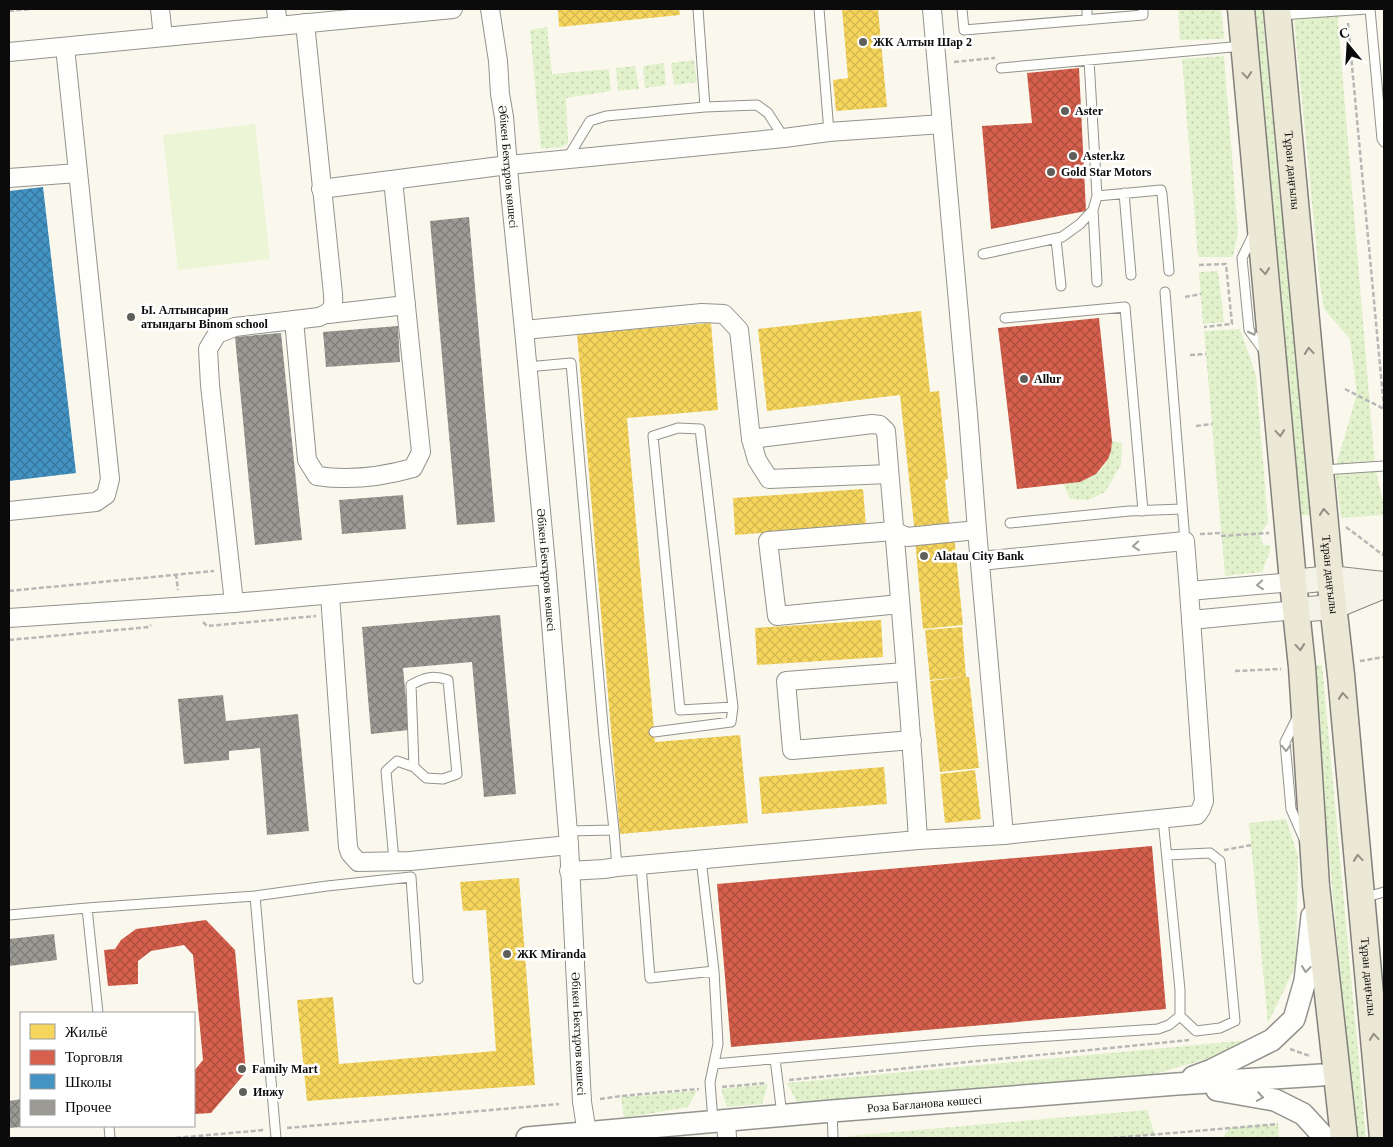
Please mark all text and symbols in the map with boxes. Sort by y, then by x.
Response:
north arrow [1323,20,1373,70]
text: С [1337,24,1351,42]
place label: ЖК Алтын Шар 2 [873,35,972,49]
marker: ЖК Алтын Шар 2 [857,36,869,48]
one-way arrow [1241,71,1252,79]
street label: Әбікен Бектұров көшесі [495,104,521,230]
place label: Aster [1075,104,1104,118]
marker: Aster [1059,105,1071,117]
street label: Тұран даңғылы [1281,130,1303,210]
place label: Aster.kz [1083,149,1126,163]
marker: Aster.kz [1067,150,1079,162]
place label: Gold Star Motors [1061,165,1152,179]
marker: Gold Star Motors [1045,166,1057,178]
one-way arrow [1259,268,1270,276]
place label: Ы. Алтынсарин атындағы Binom school [141,303,268,331]
marker: Ы. Алтынсарин атындағы Binom school [125,311,137,323]
one-way arrow [1246,327,1256,336]
one-way arrow [1304,346,1315,354]
place label: Allur [1034,372,1062,386]
marker: Allur [1018,373,1030,385]
one-way arrow [1274,430,1285,438]
street label: Әбікен Бектұров көшесі [534,508,559,633]
one-way arrow [1319,508,1330,516]
street label: Тұран даңғылы [1319,535,1341,615]
one-way arrow [1132,540,1140,551]
place label: Alatau City Bank [934,549,1024,563]
marker: Alatau City Bank [918,550,930,562]
one-way arrow [1255,579,1263,590]
one-way arrow [1294,644,1305,652]
one-way arrow [1338,692,1349,700]
one-way arrow [1281,745,1291,753]
one-way arrow [1353,854,1364,862]
street label: Тұран даңғылы [1358,937,1379,1017]
place label: ЖК Miranda [517,947,586,961]
marker: ЖК Miranda [501,948,513,960]
one-way arrow [1301,966,1312,974]
street label: Әбікен Бектұров көшесі [568,972,589,1097]
legend [20,1012,195,1127]
text: Жильё [65,1024,108,1040]
one-way arrow [1368,1033,1379,1041]
text: Торговля [65,1049,123,1065]
place label: Family Mart [252,1062,318,1076]
marker: Family Mart [236,1063,248,1075]
text: Школы [65,1074,112,1090]
place label: Инжу [253,1085,284,1099]
marker: Инжу [237,1086,249,1098]
one-way arrow [1256,1091,1264,1102]
street label: Роза Бағланова көшесі [866,1092,983,1115]
text: Прочее [65,1099,112,1115]

